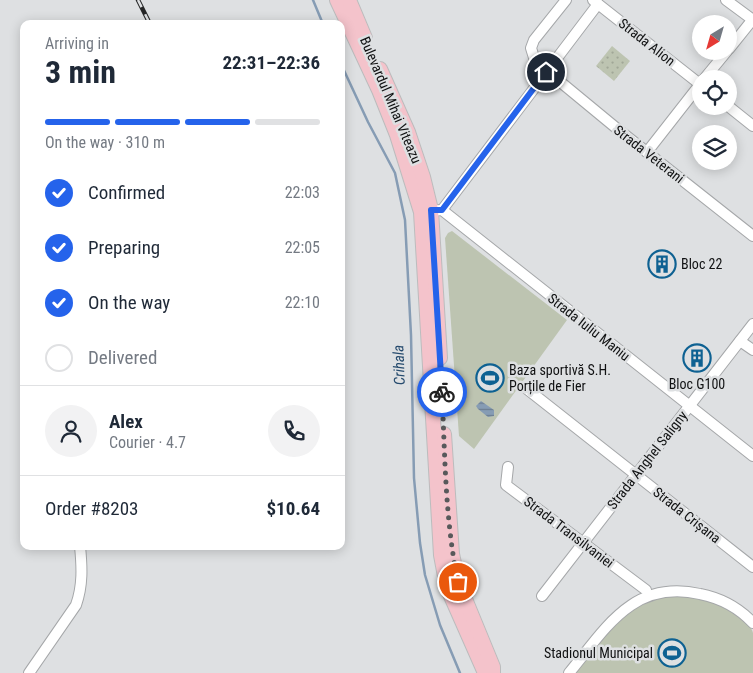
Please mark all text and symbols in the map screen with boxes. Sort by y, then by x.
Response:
street label: Strada Alion [616,15,678,69]
north arrow [692,15,738,60]
map controls [692,15,737,170]
text: Arriving in [45,34,109,53]
street label: Bulevardul Mihai Viteazu [357,34,425,166]
text: 22:31–22:36 [222,51,320,74]
pin [525,51,567,93]
text: 3 min [45,53,116,91]
icon: home [532,58,560,86]
button: locate [692,70,737,115]
street label: Strada Veterani [611,122,687,186]
button: layers [692,125,737,170]
text: On the way · 310 m [45,133,165,152]
icon: check [45,179,73,207]
text: Confirmed [88,181,165,204]
text: 22:03 [285,183,320,202]
icon: check [45,234,73,262]
text: Preparing [88,236,160,259]
text: 22:05 [285,238,320,257]
building icon: Bloc 22 [647,249,677,279]
place label: Bloc 22 [681,256,722,272]
icon: check [45,289,73,317]
street label: Strada Iuliu Maniu [545,290,633,364]
text: On the way [88,291,170,314]
text: 22:10 [285,293,320,312]
building icon: Bloc G100 [682,343,712,373]
water label: Crihala [389,345,409,385]
text: Delivered [88,346,157,369]
place label: Baza sportivă S.H. Porțile de Fier [509,362,611,395]
sports icon: Baza sportivă S.H. Porțile de Fier [475,363,505,393]
courier [417,367,467,417]
place label: Bloc G100 [669,376,725,392]
icon: bike [428,378,456,406]
button: person [45,405,97,457]
button: phone [268,405,320,457]
street label: Strada Anghel Saligny [604,408,690,512]
text: Alex [109,410,143,433]
text: Courier · 4.7 [109,433,186,452]
street label: Strada Crișana [650,484,724,547]
street label: Strada Transilvaniei [521,493,617,571]
text: Order #8203 [45,497,138,520]
text: $10.64 [266,497,320,520]
pin [437,561,479,603]
icon: bag [444,568,472,596]
sports icon: Stadionul Municipal [657,638,687,668]
place label: Stadionul Municipal [544,645,653,661]

